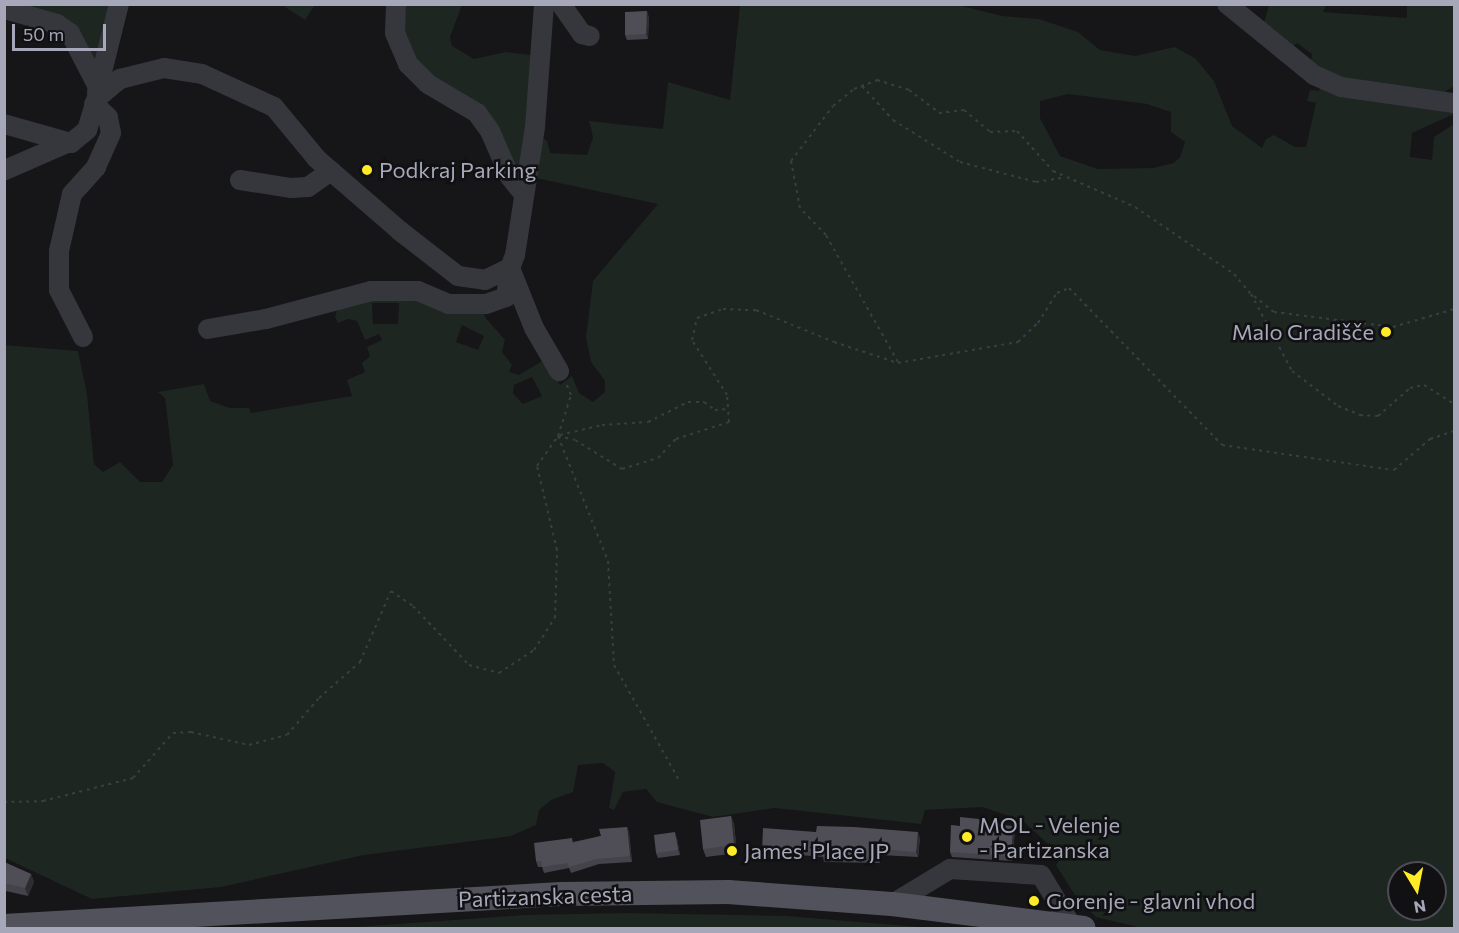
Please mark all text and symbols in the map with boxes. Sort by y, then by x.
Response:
scale bar [15,12,110,50]
text: 50 m [23,23,64,45]
place label: Podkraj Parking [379,157,536,183]
marker: Podkraj Parking [360,163,374,177]
place label: Malo Gradišče [1232,319,1374,345]
marker: Malo Gradišče [1379,325,1393,339]
place label: MOL - Velenje - Partizanska [979,811,1120,862]
marker: MOL - Velenje - Partizanska [960,830,974,844]
place label: James' Place JP [744,838,889,864]
marker: James' Place JP [725,844,739,858]
north arrow [1387,861,1447,921]
street label: Partizanska cesta [457,880,633,912]
place label: Gorenje - glavni vhod [1046,888,1255,914]
marker: Gorenje - glavni vhod [1027,894,1041,908]
text: N [1412,897,1427,918]

